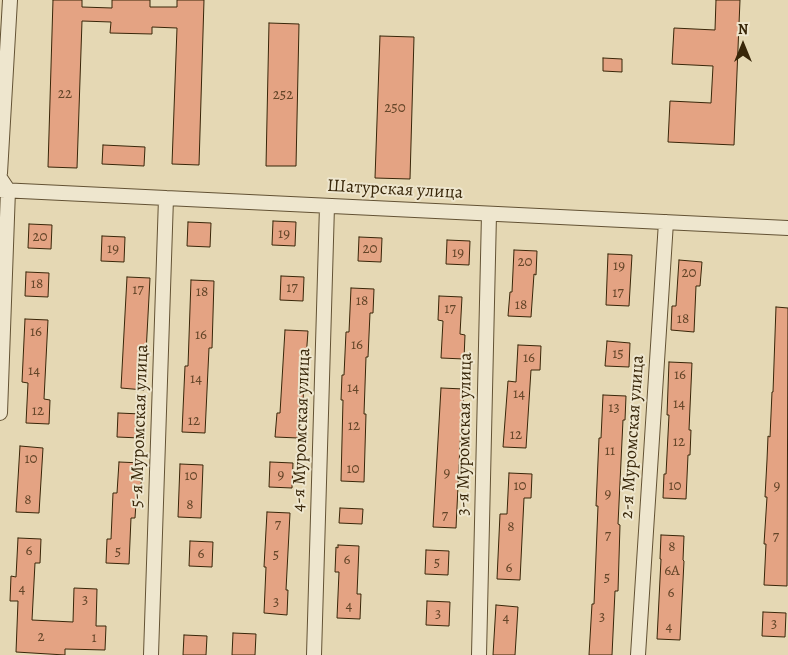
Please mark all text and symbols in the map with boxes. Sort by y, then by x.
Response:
north arrow [718,20,768,70]
text: N [738,20,748,39]
house number: 22 [58,85,72,103]
house number: 252 [273,86,293,104]
house number: 250 [384,99,406,117]
street label: Шатурская улица [327,176,463,204]
house number: 19 [278,225,290,243]
house number: 20 [32,228,48,246]
house number: 19 [107,240,119,258]
house number: 20 [362,240,378,258]
house number: 19 [452,244,464,262]
house number: 20 [517,253,533,271]
house number: 19 [613,257,625,275]
house number: 20 [681,264,697,282]
house number: 18 [31,275,43,293]
house number: 17 [286,279,298,297]
house number: 17 [132,281,144,299]
house number: 18 [196,283,208,301]
house number: 17 [612,284,624,302]
house number: 18 [356,292,368,310]
house number: 18 [515,296,527,314]
house number: 17 [444,300,456,318]
house number: 18 [677,310,689,328]
house number: 16 [30,323,42,341]
house number: 16 [195,326,207,344]
house number: 16 [351,336,363,354]
street label: 5-я Муромская улица [126,344,154,508]
house number: 15 [612,345,624,363]
street label: 4-я Муромская улица [288,348,316,512]
house number: 16 [523,349,535,367]
street label: 3-я Муромская улица [453,352,477,516]
street label: 2-я Муромская улица [616,354,650,520]
house number: 14 [28,362,40,380]
house number: 16 [674,366,686,384]
house number: 14 [190,370,202,388]
house number: 14 [347,379,359,397]
house number: 14 [513,385,525,403]
house number: 14 [673,395,685,413]
house number: 13 [608,399,620,417]
house number: 12 [32,402,44,420]
house number: 12 [188,412,200,430]
house number: 12 [348,417,360,435]
house number: 12 [510,426,522,444]
house number: 12 [673,433,685,451]
house number: 11 [605,442,615,460]
house number: 10 [24,450,38,468]
house number: 10 [346,460,360,478]
house number: 9 [444,464,450,482]
house number: 9 [278,466,284,484]
house number: 10 [184,467,198,485]
house number: 10 [513,477,527,495]
house number: 10 [668,477,682,495]
house number: 9 [774,477,780,495]
house number: 9 [605,485,611,503]
house number: 8 [24,491,32,509]
house number: 8 [186,496,194,514]
house number: 7 [442,507,448,525]
house number: 7 [275,516,281,534]
house number: 8 [507,518,515,536]
house number: 7 [605,527,611,545]
house number: 7 [773,528,779,546]
house number: 8 [668,538,676,556]
house number: 6 [26,542,32,560]
house number: 5 [115,543,121,561]
house number: 6 [198,545,204,563]
house number: 5 [273,546,279,564]
house number: 6 [344,551,350,569]
house number: 5 [434,554,440,572]
house number: 6 [506,559,512,577]
house number: 6А [664,562,680,580]
house number: 5 [604,569,610,587]
house number: 4 [19,580,25,598]
house number: 6 [668,584,674,602]
house number: 3 [82,591,88,609]
house number: 3 [273,593,279,611]
house number: 4 [346,597,352,615]
house number: 3 [435,605,441,623]
house number: 3 [599,608,605,626]
house number: 4 [503,609,509,627]
house number: 3 [771,615,777,633]
house number: 4 [666,618,672,636]
house number: 2 [37,628,45,646]
house number: 1 [91,629,97,647]

